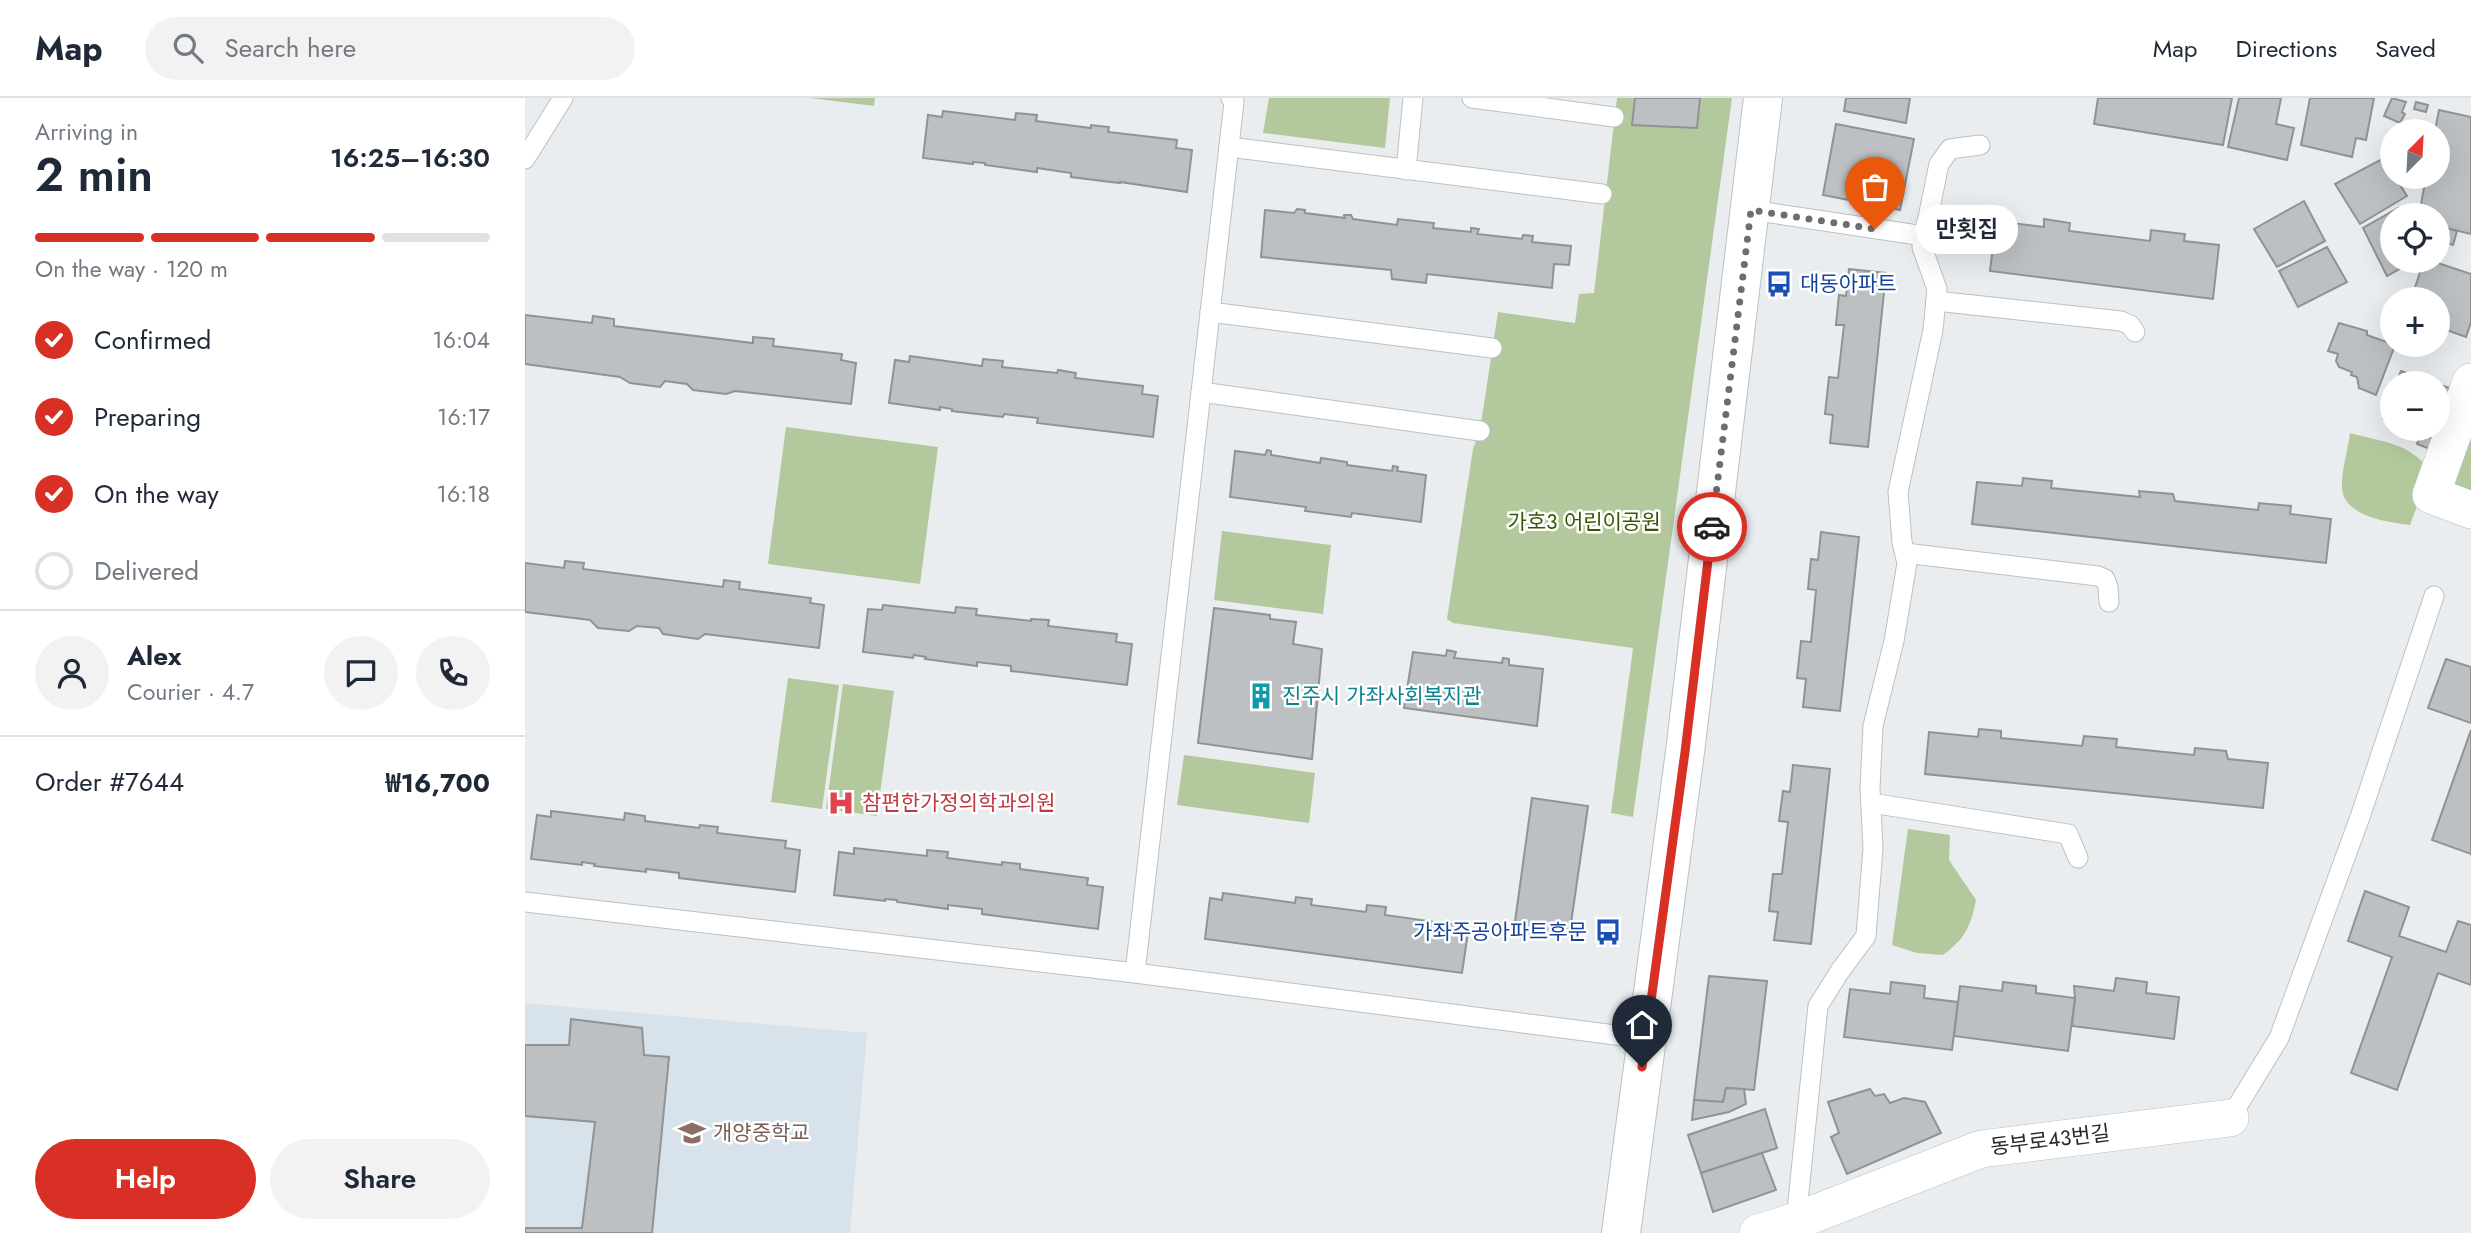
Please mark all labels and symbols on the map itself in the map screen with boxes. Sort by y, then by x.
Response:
north arrow [2380,119,2450,189]
pin [1845,157,1905,229]
callout: 만횟집 [1917,204,2019,254]
bus stop icon: 대동아파트 [1764,269,1794,299]
place label: 대동아파트 [1800,269,1897,299]
courier [1677,492,1747,562]
park label: 가호3 어린이공원 [1507,507,1661,537]
building icon: 진주시 가좌사회복지관 [1246,681,1276,711]
place label: 진주시 가좌사회복지관 [1282,681,1482,711]
hospital icon: 참편한가정의학과의원 [826,788,856,818]
place label: 참편한가정의학과의원 [862,788,1055,818]
place label: 가좌주공아파트후문 [1413,917,1587,947]
bus stop icon: 가좌주공아파트후문 [1593,917,1623,947]
pin [1612,995,1672,1067]
school or university icon: 개양중학교 [677,1118,707,1148]
place label: 개양중학교 [713,1118,810,1148]
street label: 동부로43번길 [1988,1118,2112,1162]

